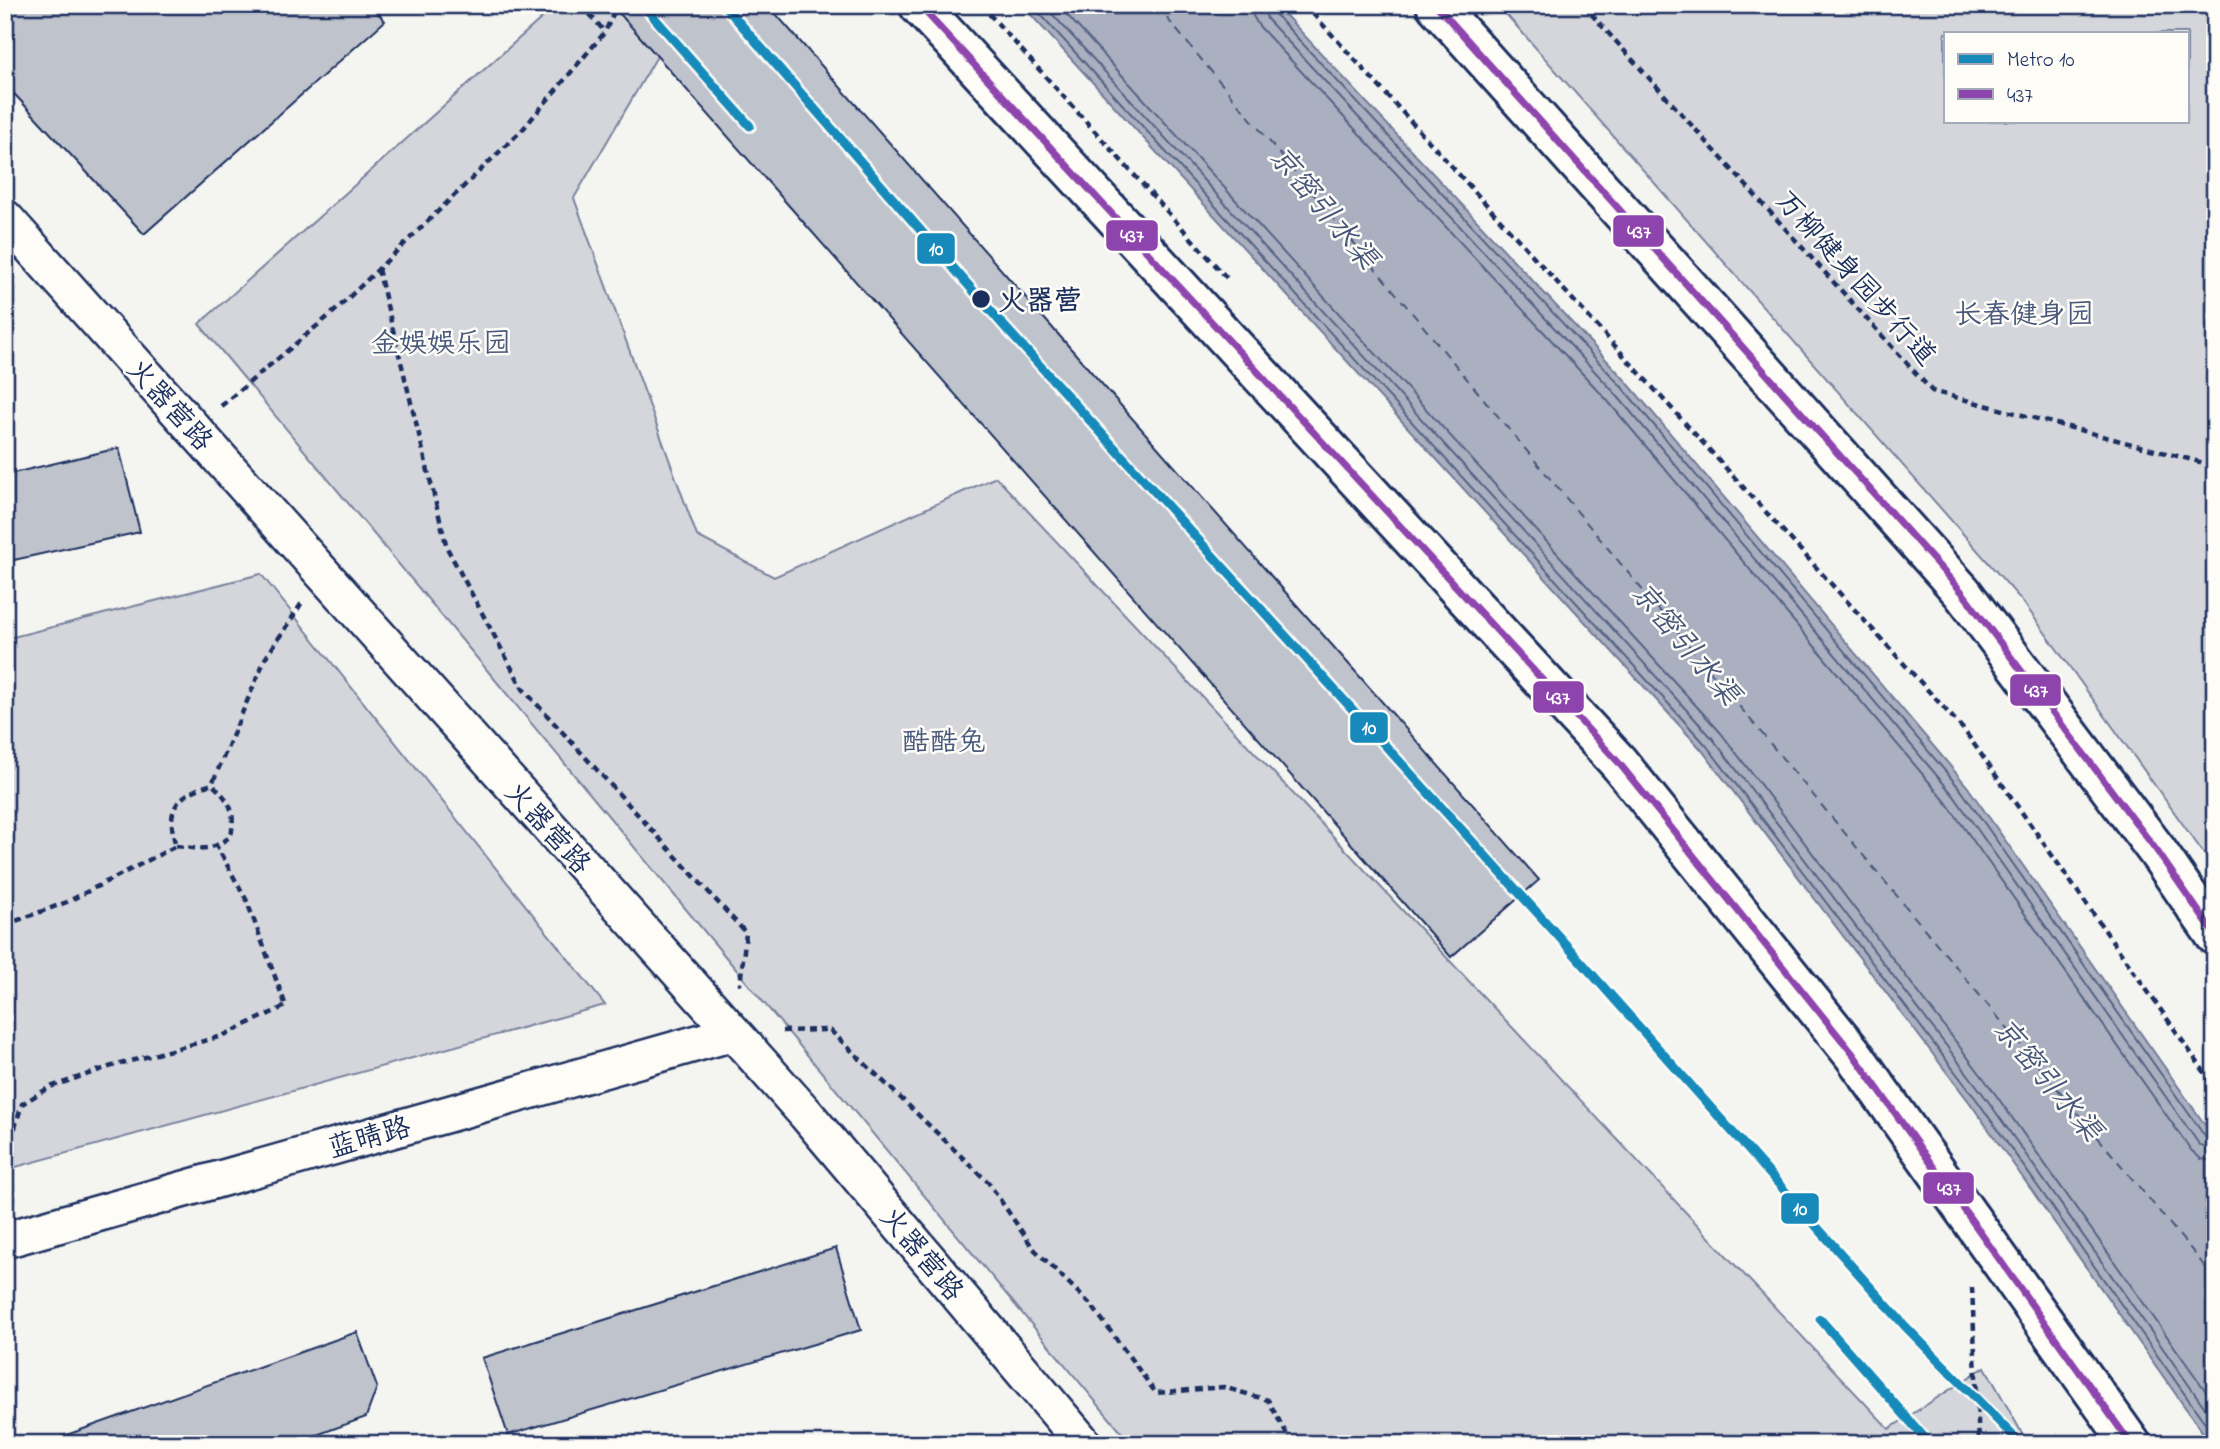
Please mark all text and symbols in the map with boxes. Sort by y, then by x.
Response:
legend [1944,32,2188,122]
text: Metro 10 [2007,46,2075,76]
text: 437 [2007,82,2033,112]
water label: 京密引水渠 [1257,137,1389,283]
street label: 万柳健身园步行道 [1764,182,1945,376]
line badge: 437 [1612,214,1665,248]
line badge: 437 [1105,219,1159,252]
text: 437 [1627,220,1651,247]
text: 437 [1120,224,1144,251]
line badge: 10 [916,232,956,265]
text: 10 [929,237,944,264]
place label: 火器营 [998,282,1082,323]
marker: 火器营 [970,288,992,310]
park label: 长春健身园 [1954,296,2094,337]
park label: 金娱娱乐园 [371,325,511,366]
street label: 火器营路 [116,351,221,462]
water label: 京密引水渠 [1619,573,1751,719]
line badge: 437 [2009,673,2062,707]
text: 437 [2024,679,2048,706]
line badge: 437 [1532,680,1585,714]
text: 437 [1546,686,1570,713]
line badge: 10 [1349,711,1389,744]
text: 10 [1362,716,1377,743]
park label: 酷酷兔 [902,723,986,764]
street label: 火器营路 [494,774,599,885]
water label: 京密引水渠 [1981,1009,2113,1155]
street label: 蓝晴路 [324,1108,416,1171]
line badge: 437 [1922,1171,1975,1205]
text: 437 [1937,1177,1961,1204]
line badge: 10 [1780,1192,1820,1225]
text: 10 [1793,1197,1808,1224]
street label: 火器营路 [869,1199,972,1311]

